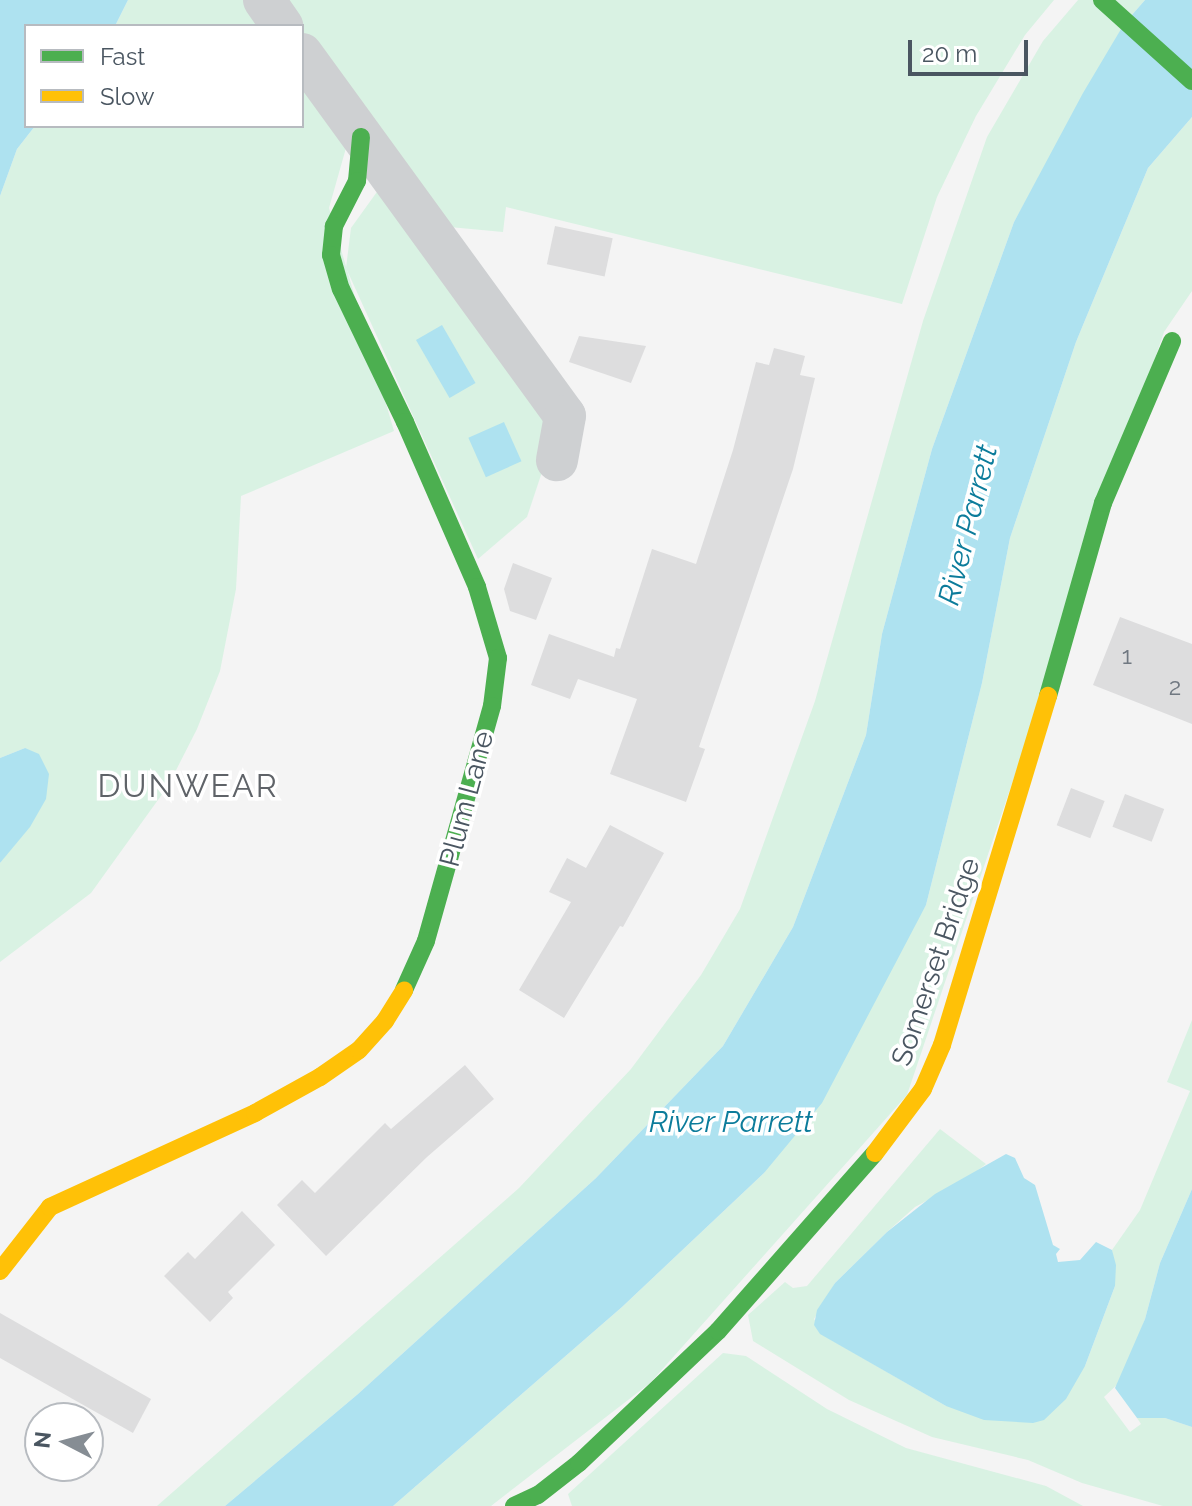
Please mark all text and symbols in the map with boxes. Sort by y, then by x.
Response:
legend [24,24,304,128]
scale bar [912,24,1032,74]
text: 20 m [922,39,977,68]
text: Fast [100,42,145,71]
text: Slow [100,82,154,111]
water label: River Parrett [931,441,1005,609]
house number: 1 [1122,642,1132,670]
house number: 2 [1169,673,1181,701]
street label: Plum Lane [433,728,501,870]
district label: DUNWEAR [97,767,279,805]
street label: Somerset Bridge [885,854,987,1070]
water label: River Parrett [649,1104,813,1140]
north arrow [24,1402,104,1482]
text: N [28,1430,56,1449]

